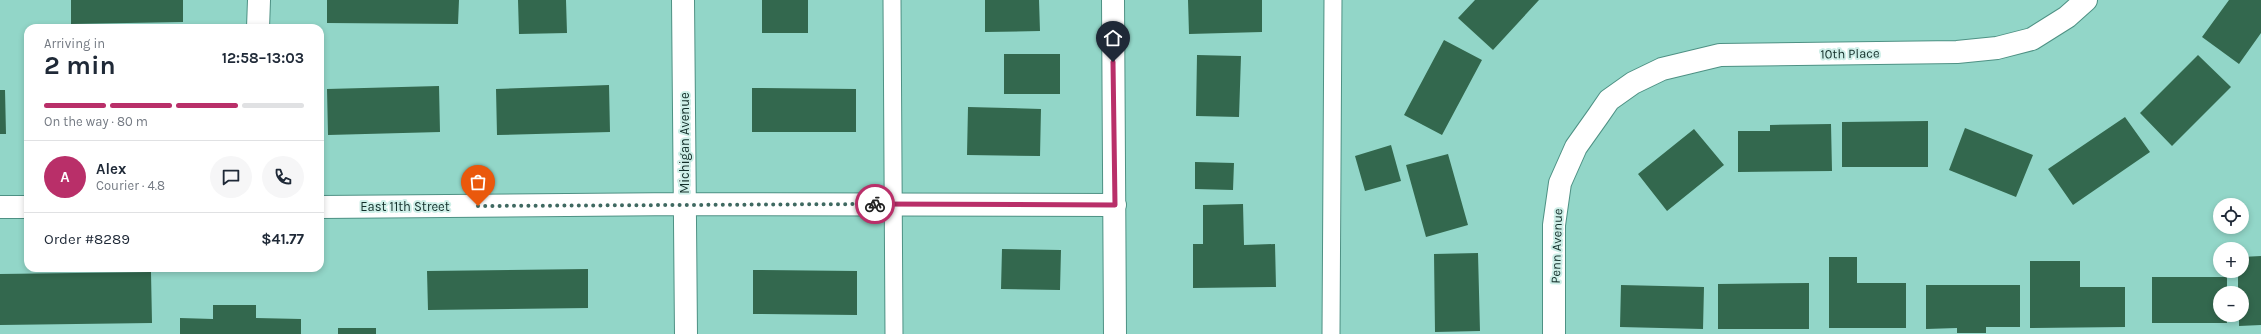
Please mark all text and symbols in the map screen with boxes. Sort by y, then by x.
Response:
pin [1096,21,1130,62]
icon: home [1102,27,1124,49]
text: Arriving in [44,36,105,51]
street label: 10th Place [1820,45,1880,62]
text: 12:58–13:03 [222,49,304,67]
text: 2 min [44,50,116,81]
street label: Michigan Avenue [677,92,692,194]
text: On the way · 80 m [44,114,148,129]
button: chat [210,156,252,198]
button: phone [262,156,304,198]
text: Alex [96,160,126,178]
pin [461,165,495,206]
text: A [60,168,70,186]
icon: bag [467,171,489,193]
text: Courier · 4.8 [96,178,165,193]
courier [855,184,895,224]
icon: bike [864,193,886,215]
map controls [2213,198,2249,322]
button: locate [2213,198,2249,234]
street label: East 11th Street [360,199,450,214]
street label: Penn Avenue [1548,208,1565,284]
text: Order #8289 [44,230,130,248]
text: $41.77 [261,230,304,248]
button: + [2213,242,2249,278]
button: − [2213,286,2249,322]

